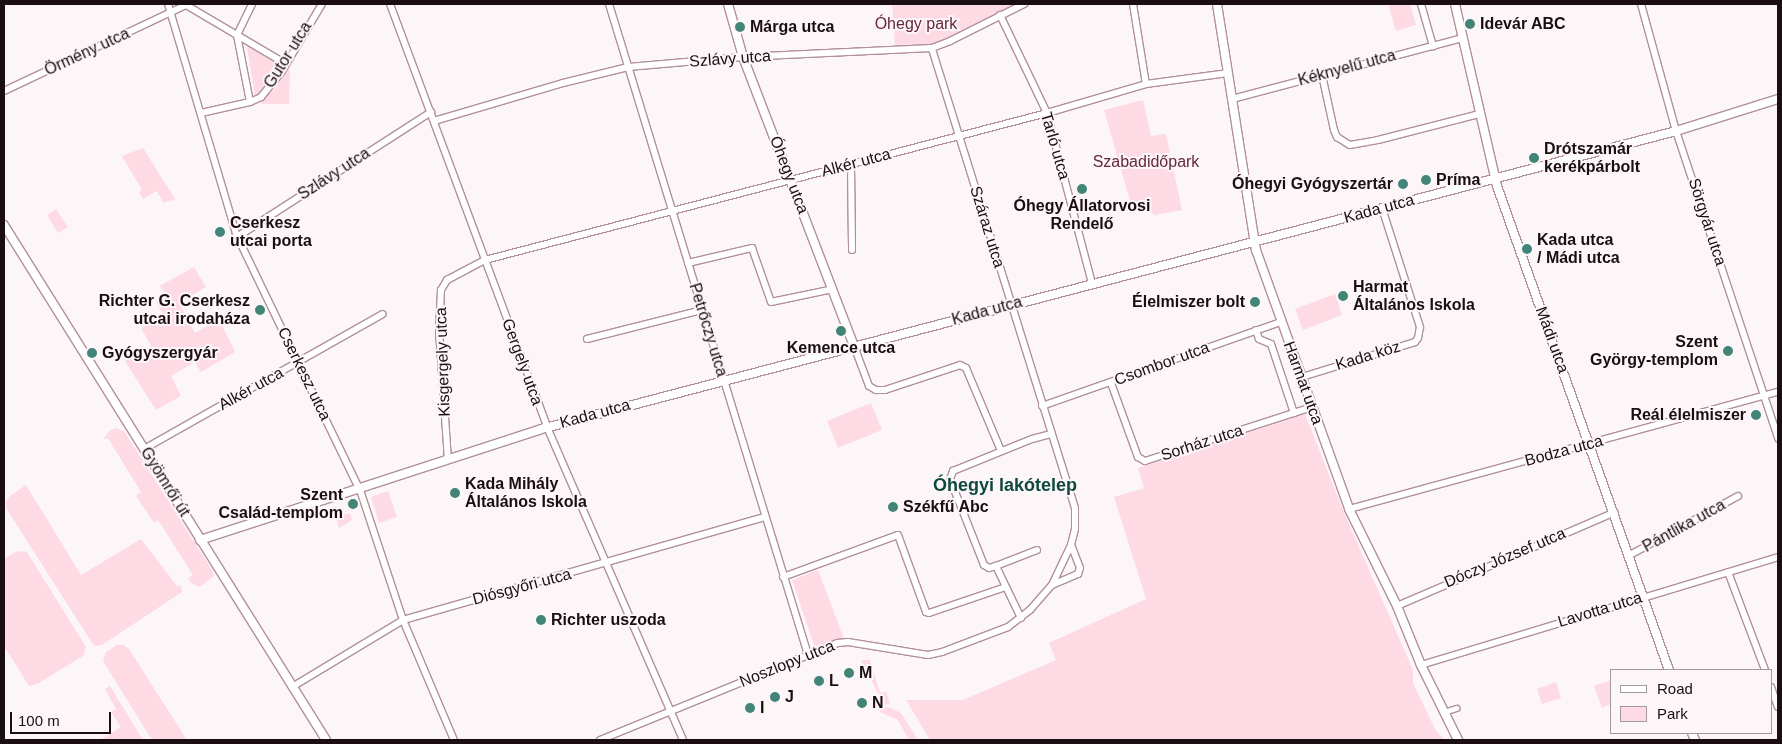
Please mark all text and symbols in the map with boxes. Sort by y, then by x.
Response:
park label: Óhegy park [875,14,957,34]
place label: Idevár ABC [1480,14,1566,34]
place label: Márga utca [750,17,834,37]
street label: Gutor utca [260,18,316,92]
marker: Idevár ABC [1464,18,1476,30]
marker: Márga utca [734,21,746,33]
street label: Örmény utca [41,24,133,80]
street label: Kéknyelű utca [1296,46,1398,90]
street label: Szlávy utca [689,47,771,71]
street label: Tarló utca [1036,110,1074,182]
street label: Óhegy utca [765,133,813,217]
place label: Drótszamár kerékpárbolt [1544,139,1640,177]
street label: Szlávy utca [294,144,374,204]
street label: Alkér utca [819,145,893,181]
park label: Szabadidőpark [1093,152,1199,172]
marker: Drótszamár kerékpárbolt [1528,152,1540,164]
place label: Príma [1436,170,1480,190]
place label: Óhegyi Gyógyszertár [1232,174,1393,194]
marker: Príma [1420,174,1432,186]
street label: Sörgyár utca [1684,176,1730,268]
marker: Óhegyi Gyógyszertár [1397,178,1409,190]
marker: Óhegy Állatorvosi Rendelő [1076,183,1088,195]
street label: Száraz utca [965,184,1009,270]
street label: Kada utca [1342,190,1416,228]
place label: Óhegy Állatorvosi Rendelő [1014,196,1150,234]
place label: Cserkesz utcai porta [230,213,312,251]
marker: Cserkesz utcai porta [214,226,226,238]
place label: Kada utca / Mádi utca [1537,230,1620,268]
marker: Kada utca / Mádi utca [1521,243,1533,255]
place label: Harmat Általános Iskola [1353,277,1475,315]
street label: Petrőczy utca [685,281,731,379]
marker: Harmat Általános Iskola [1337,290,1349,302]
place label: Richter G. Cserkesz utcai irodaháza [99,291,250,329]
street label: Kada utca [950,292,1024,330]
place label: Élelmiszer bolt [1132,292,1245,312]
marker: Élelmiszer bolt [1249,296,1261,308]
marker: Richter G. Cserkesz utcai irodaháza [254,304,266,316]
street label: Mádi utca [1531,304,1573,376]
street label: Kisgergely utca [431,307,455,417]
street label: Gergely utca [497,316,547,408]
street label: Cserkesz utca [273,324,335,424]
marker: Kemence utca [835,325,847,337]
place label: Szent György-templom [1590,332,1718,370]
street label: Kada köz [1333,337,1403,375]
place label: Kemence utca [787,338,895,358]
street label: Csombor utca [1112,338,1212,390]
street label: Harmat utca [1279,339,1327,427]
place label: Gyógyszergyár [102,343,218,363]
marker: Szent György-templom [1722,345,1734,357]
marker: Gyógyszergyár [86,347,98,359]
street label: Alkér utca [215,363,287,415]
street label: Kada utca [558,395,632,433]
place label: Reál élelmiszer [1630,405,1746,425]
marker: Reál élelmiszer [1750,409,1762,421]
street label: Sorház utca [1158,421,1246,465]
street label: Bodza utca [1523,431,1605,471]
street label: Gyömrői út [136,444,194,520]
place label: Kada Mihály Általános Iskola [465,474,587,512]
district label: Óhegyi lakótelep [933,474,1077,496]
place label: Szent Család-templom [219,485,343,523]
marker: Kada Mihály Általános Iskola [449,487,461,499]
street label: Pántlika utca [1639,495,1729,557]
place label: Székfű Abc [903,497,989,517]
marker: Szent Család-templom [347,498,359,510]
marker: Székfű Abc [887,501,899,513]
street label: Dóczy József utca [1441,524,1569,592]
street label: Diósgyőri utca [471,565,573,609]
street label: Lavotta utca [1556,588,1644,632]
place label: Richter uszoda [551,610,666,630]
marker: Richter uszoda [535,614,547,626]
street label: Noszlopy utca [737,636,837,692]
place label: M [859,663,872,683]
marker: M [843,667,855,679]
legend [1610,669,1772,734]
place label: L [829,671,839,691]
marker: L [813,675,825,687]
text: Road [1657,680,1693,697]
place label: J [785,687,794,707]
marker: J [769,691,781,703]
place label: N [872,693,884,713]
marker: N [856,697,868,709]
place label: I [760,698,764,718]
scale bar [12,702,114,734]
marker: I [744,702,756,714]
text: Park [1657,705,1688,722]
text: 100 m [18,712,60,729]

